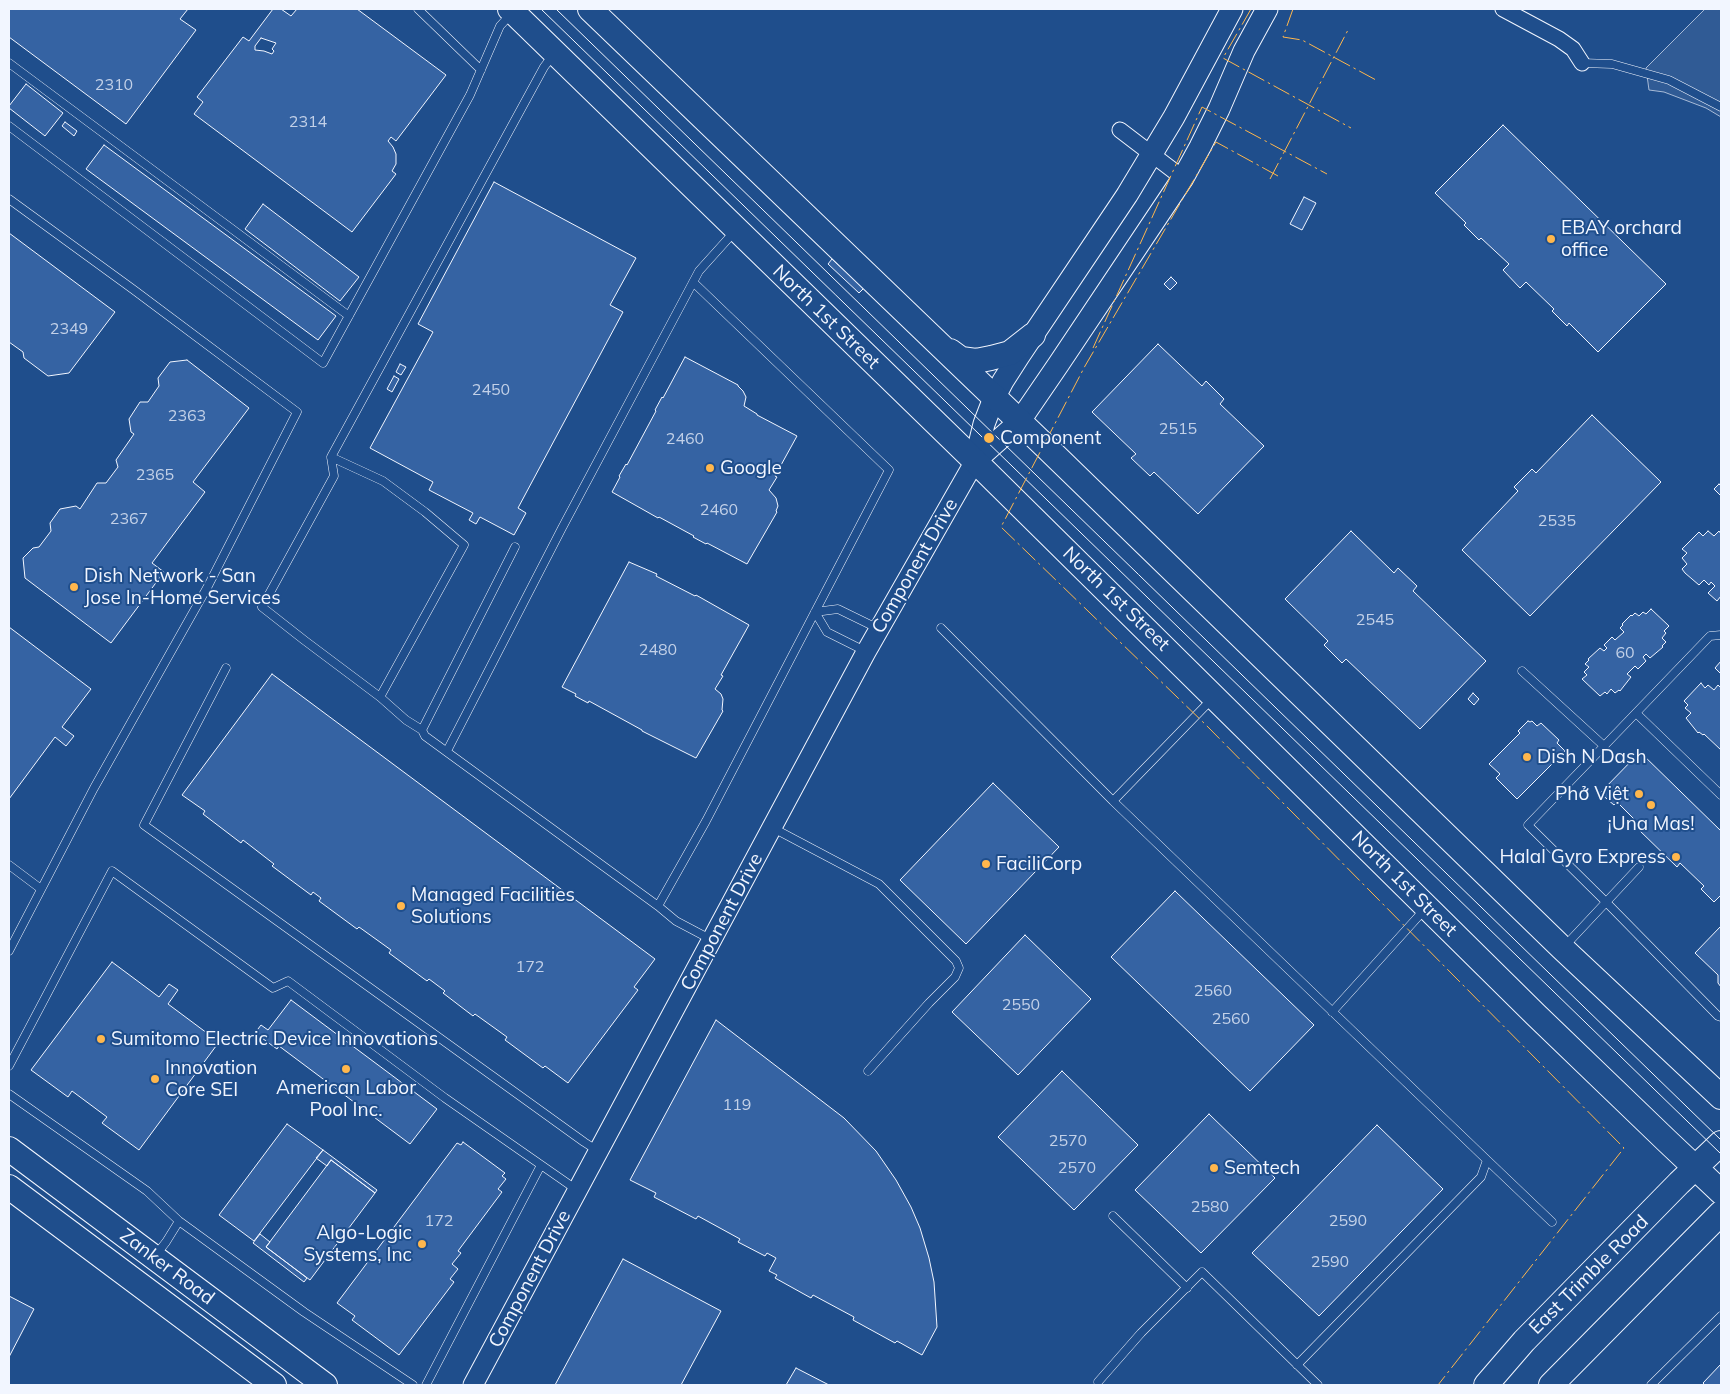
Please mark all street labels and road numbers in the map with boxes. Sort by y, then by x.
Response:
street label: North 1st Street [768,260,884,374]
street label: Component Drive [867,494,963,638]
street label: North 1st Street [1058,542,1174,656]
street label: North 1st Street [1346,826,1462,942]
street label: Component Drive [676,849,768,995]
street label: Component Drive [484,1206,576,1352]
street label: East Trimble Road [1525,1211,1653,1339]
street label: Zanker Road [115,1224,219,1310]

